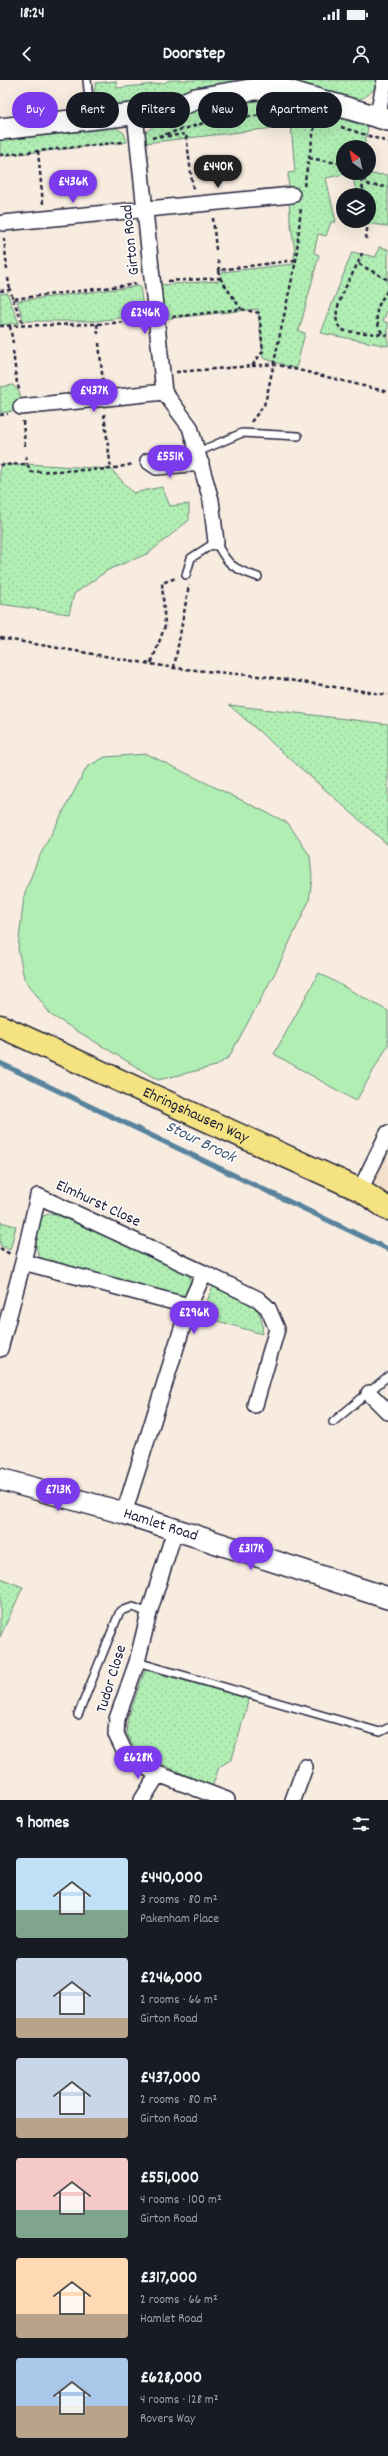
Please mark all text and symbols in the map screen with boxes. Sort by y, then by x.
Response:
text: 18:24 [20,3,45,25]
text: Doorstep [163,42,225,67]
icon: back [16,43,38,65]
icon: person [350,43,372,65]
chip: Buy [12,92,58,128]
chip: Rent [66,92,119,128]
chip: Filters [127,92,190,128]
chip: New [198,92,248,128]
chip: Apartment [256,92,342,128]
north arrow [336,140,376,180]
map controls [336,140,376,228]
pin: £440K [190,155,246,189]
text: £440K [203,158,233,177]
pin: £436K [45,170,101,204]
text: £436K [58,173,88,192]
button: layers [336,188,376,228]
street label: Girton Road [116,204,146,276]
pin: £246K [117,301,173,335]
text: £246K [130,304,160,323]
pin: £437K [66,379,122,413]
text: £437K [80,382,108,401]
pin: £551K [142,445,198,479]
text: £551K [156,448,184,467]
street label: Ehringshausen Way [139,1081,253,1150]
water label: Stour Brook [161,1116,241,1171]
street label: Elmhurst Close [52,1174,144,1234]
pin: £296K [166,1301,222,1335]
text: £296K [179,1304,209,1323]
pin: £713K [30,1478,86,1512]
text: £713K [45,1481,71,1500]
street label: Hamlet Road [120,1502,201,1548]
pin: £317K [223,1537,279,1571]
text: £317K [238,1540,264,1559]
street label: Tudor Close [91,1642,133,1716]
pin: £628K [110,1746,166,1780]
text: £628K [123,1749,153,1768]
text: 9 homes [16,1812,69,1836]
icon: filters [350,1813,372,1835]
text: £440,000 [140,1867,203,1891]
icon: home [48,1874,96,1922]
text: 3 rooms · 80 m² [140,1891,217,1910]
text: Pakenham Place [140,1910,219,1929]
text: £246,000 [140,1967,202,1991]
icon: home [48,1974,96,2022]
text: 2 rooms · 66 m² [140,1991,218,2010]
text: Girton Road [140,2010,198,2029]
text: £437,000 [140,2067,201,2091]
icon: home [48,2074,96,2122]
text: 2 rooms · 80 m² [140,2091,217,2110]
text: Girton Road [140,2110,198,2129]
text: £551,000 [140,2167,199,2191]
icon: home [48,2174,96,2222]
text: 4 rooms · 100 m² [140,2191,222,2210]
text: Girton Road [140,2210,198,2229]
text: £317,000 [140,2267,197,2291]
icon: home [48,2274,96,2322]
text: 2 rooms · 66 m² [140,2291,218,2310]
text: Hamlet Road [140,2310,203,2329]
text: £628,000 [140,2367,202,2391]
icon: home [48,2374,96,2422]
text: 4 rooms · 128 m² [140,2391,218,2410]
text: Rovers Way [140,2410,195,2429]

